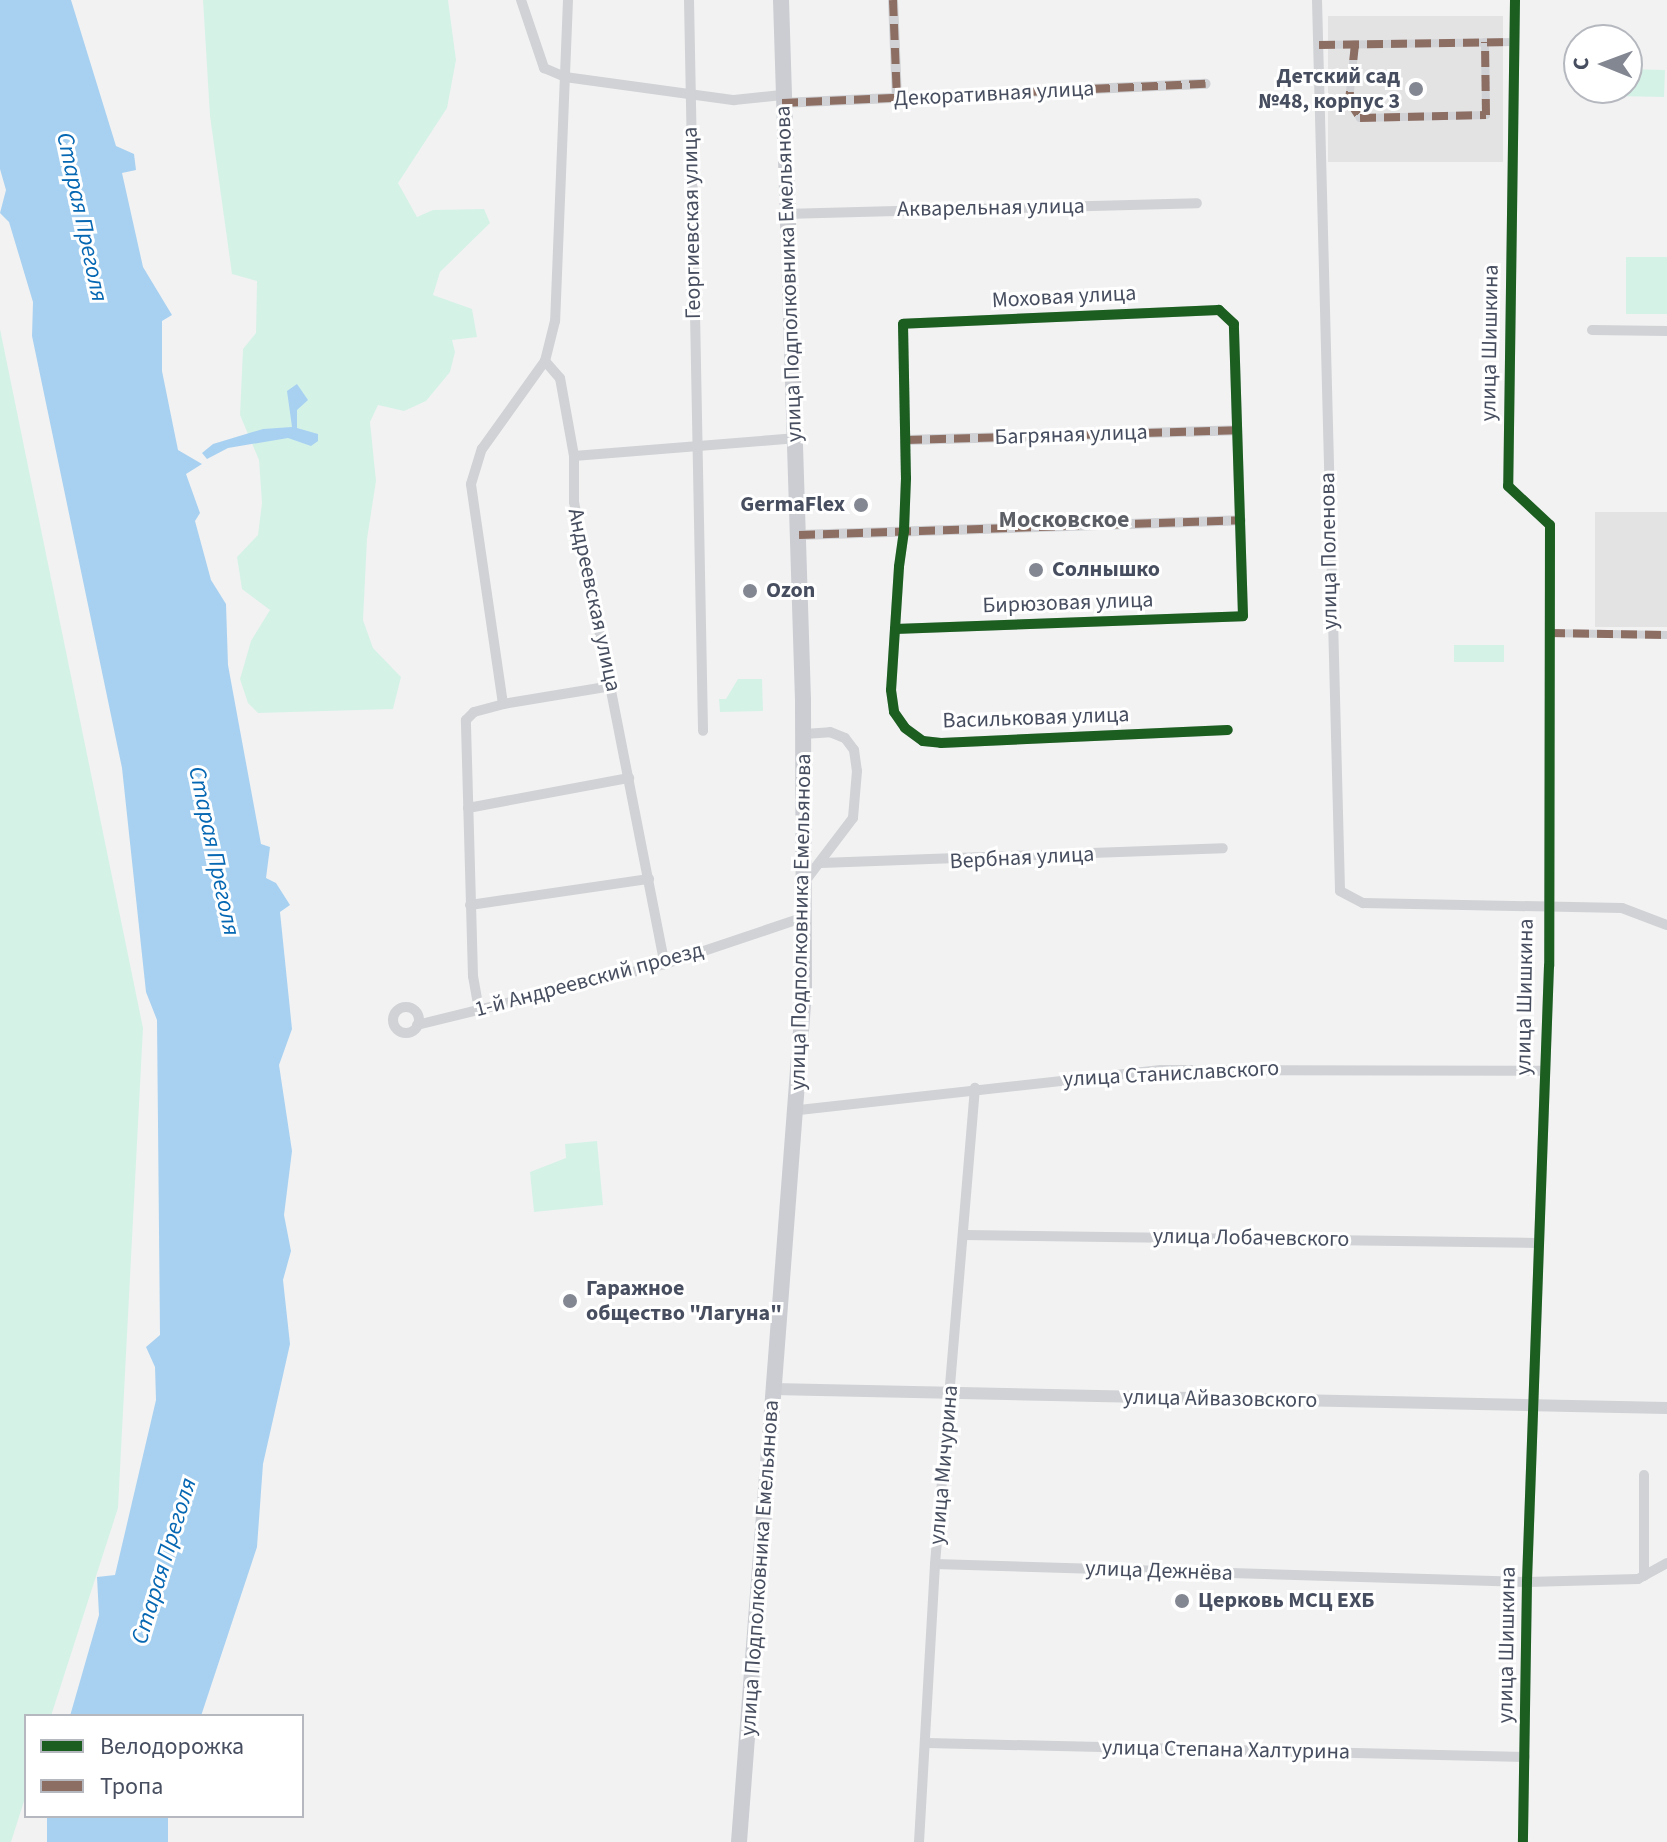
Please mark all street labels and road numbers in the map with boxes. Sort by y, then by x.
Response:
street label: Декоративная улица [893,76,1095,112]
street label: улица Подполковника Емельянова [770,105,808,443]
street label: Георгиевская улица [677,127,707,319]
street label: Акварельная улица [897,193,1085,223]
street label: улица Шишкина [1475,264,1505,422]
street label: Моховая улица [991,280,1137,314]
street label: Багряная улица [994,419,1148,451]
street label: улица Поленова [1314,472,1344,630]
street label: Андреевская улица [562,506,626,694]
street label: Бирюзовая улица [982,587,1154,619]
street label: Васильковая улица [942,702,1130,734]
street label: улица Подполковника Емельянова [785,753,817,1091]
street label: Вербная улица [949,841,1095,875]
street label: улица Шишкина [1510,918,1540,1076]
street label: 1-й Андреевский проезд [472,937,706,1023]
street label: улица Станиславского [1062,1055,1280,1093]
street label: улица Лобачевского [1153,1223,1349,1253]
street label: улица Мичурина [924,1384,964,1546]
street label: улица Айвазовского [1123,1384,1317,1414]
street label: улица Подполковника Емельянова [735,1399,785,1737]
street label: улица Дежнёва [1085,1555,1233,1587]
street label: улица Шишкина [1492,1566,1522,1724]
street label: улица Степана Халтурина [1102,1735,1350,1765]

